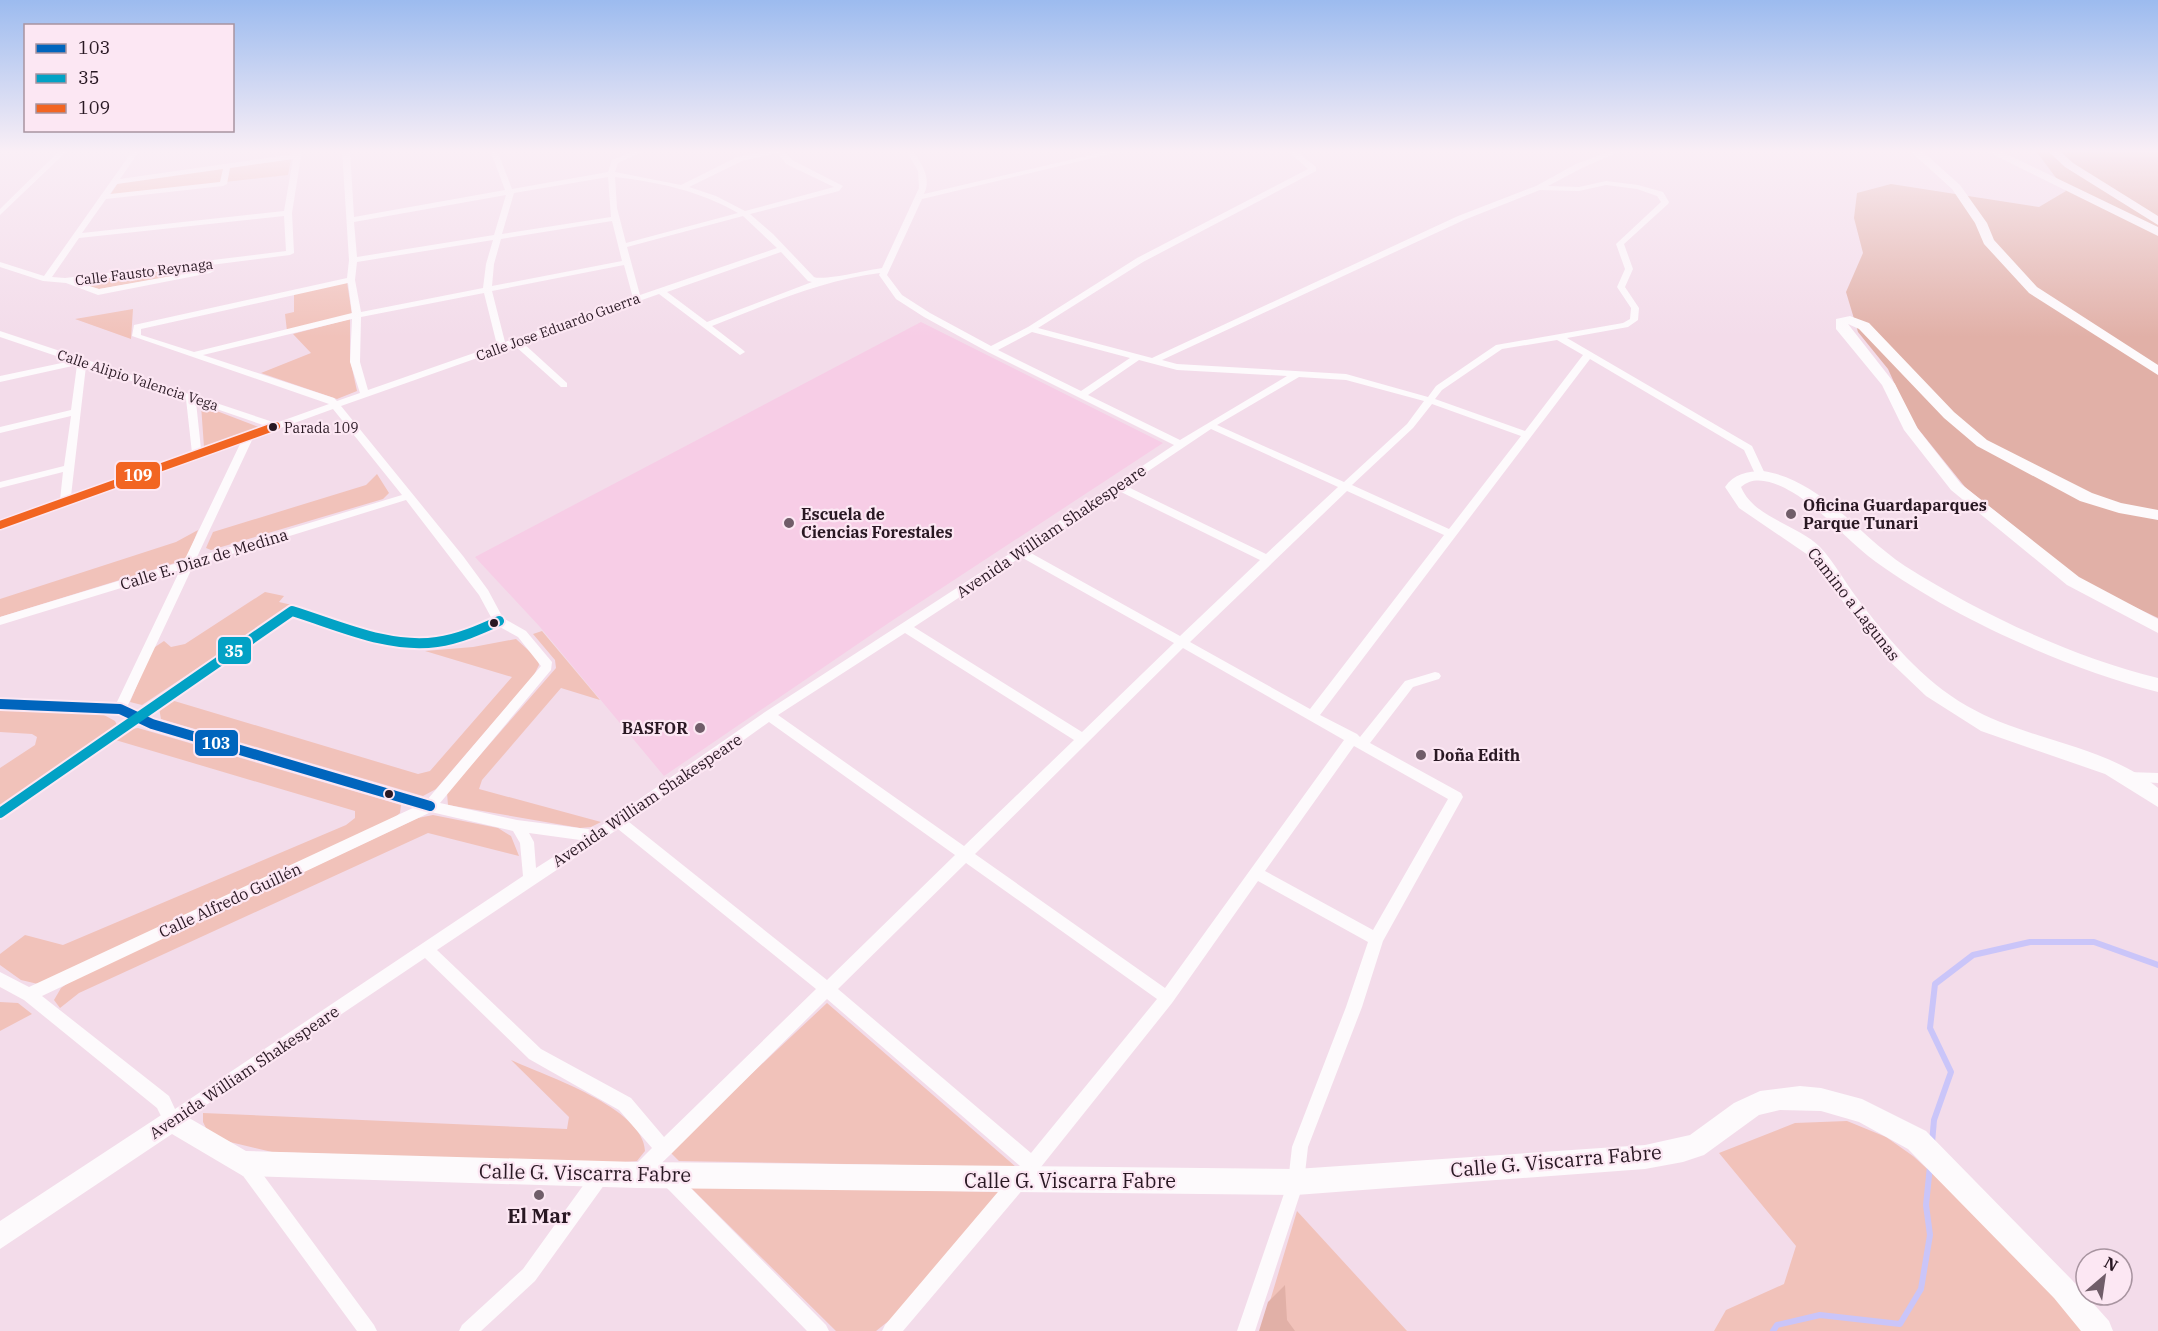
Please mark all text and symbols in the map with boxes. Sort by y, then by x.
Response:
legend [24,24,234,132]
text: 103 [78,36,110,59]
text: 35 [78,66,100,89]
text: 109 [78,96,110,119]
street label: Calle Fausto Reynaga [74,255,214,289]
street label: Calle Jose Eduardo Guerra [473,289,643,365]
street label: Calle Alipio Valencia Vega [55,345,221,415]
place label: Parada 109 [284,419,359,437]
marker: Parada 109 [267,421,279,433]
street label: Avenida William Shakespeare [952,460,1150,602]
line badge: 109 [115,461,161,490]
text: 109 [124,465,152,485]
place label: Oficina Guardaparques Parque Tunari [1803,495,1987,533]
place label: Escuela de Ciencias Forestales [801,504,953,542]
marker: Oficina Guardaparques Parque Tunari [1784,507,1798,521]
marker: Escuela de Ciencias Forestales [782,516,796,530]
street label: Calle E. Diaz de Medina [118,524,291,594]
street label: Camino a Lagunas [1804,543,1904,665]
unlabelled marker [488,617,500,629]
line badge: 35 [217,636,252,665]
text: 35 [224,641,244,661]
place label: BASFOR [622,718,688,738]
marker: BASFOR [693,721,707,735]
line badge: 103 [194,729,239,757]
street label: Avenida William Shakespeare [548,729,746,871]
text: 103 [202,733,230,753]
place label: Doña Edith [1433,745,1520,765]
marker: Doña Edith [1414,748,1428,762]
unlabelled marker [383,788,395,800]
street label: Calle Alfredo Guillén [155,858,305,942]
street label: Avenida William Shakespeare [145,1001,343,1143]
street label: Calle G. Viscarra Fabre [1449,1138,1663,1183]
street label: Calle G. Viscarra Fabre [479,1157,691,1188]
street label: Calle G. Viscarra Fabre [964,1167,1176,1194]
marker: El Mar [532,1188,546,1202]
place label: El Mar [507,1202,571,1229]
north arrow [2074,1247,2134,1307]
text: N [2101,1252,2122,1276]

